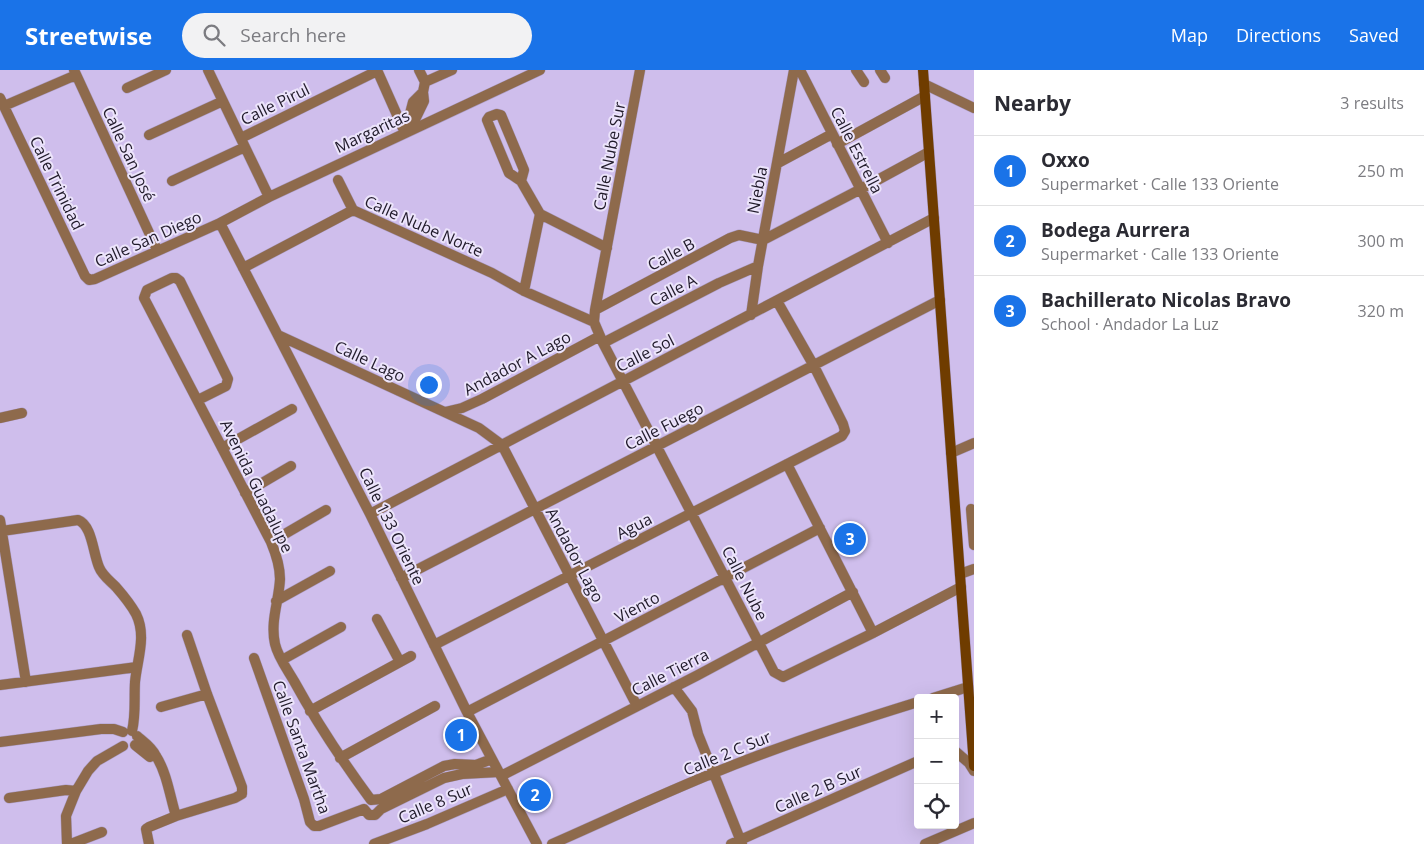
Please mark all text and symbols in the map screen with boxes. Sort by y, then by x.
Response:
search box [182,13,532,58]
text: Streetwise [25,19,152,52]
icon: search [200,21,228,49]
text: Search here [240,22,346,48]
text: Map [1171,23,1208,47]
text: Directions [1236,23,1321,47]
text: Saved [1349,23,1399,47]
street label: Calle Pirul [237,78,313,130]
text: Nearby [994,89,1071,117]
text: 3 results [1340,92,1404,114]
street label: Calle Nube Sur [588,99,630,212]
street label: Calle San José [97,103,161,205]
street label: Calle Estrella [826,103,888,197]
street label: Margaritas [331,104,413,158]
street label: Calle Trinidad [25,132,89,234]
text: Oxxo [1041,147,1090,173]
text: 1 [1005,160,1015,182]
text: 250 m [1358,160,1404,182]
street label: Niebla [742,164,772,216]
text: Supermarket · Calle 133 Oriente [1041,173,1279,195]
street label: Calle Nube Norte [361,190,487,262]
street label: Calle San Diego [91,206,205,272]
text: Bodega Aurrera [1041,217,1190,243]
text: 2 [1005,230,1015,252]
text: 300 m [1358,230,1404,252]
street label: Calle B [644,232,698,276]
text: Supermarket · Calle 133 Oriente [1041,243,1279,265]
street label: Calle A [646,268,701,311]
text: Bachillerato Nicolas Bravo [1041,287,1291,313]
text: 3 [1005,300,1015,322]
text: 320 m [1358,300,1404,322]
text: School · Andador La Luz [1041,313,1219,335]
street label: Andador A Lago [460,325,574,401]
street label: Calle Sol [612,329,678,377]
street label: Calle Lago [331,335,409,387]
your location [416,372,442,398]
street label: Calle Fuego [621,397,707,455]
street label: Avenida Guadalupe [215,416,299,556]
street label: Calle 133 Oriente [354,464,430,588]
street label: Andador Lago [541,504,609,606]
street label: Agua [612,508,656,544]
pin: 3 [834,520,866,558]
street label: Calle Nube [717,542,773,624]
street label: Viento [611,586,663,628]
street label: Calle Tierra [628,643,712,701]
street label: Calle Santa Martha [268,677,336,817]
map controls [914,694,959,829]
button: + [914,694,959,739]
pin: 1 [445,716,477,754]
street label: Calle 2 C Sur [680,725,775,781]
button: − [914,739,959,784]
street label: Calle 2 B Sur [771,760,865,818]
pin: 2 [519,776,551,814]
street label: Calle 8 Sur [395,777,476,828]
button: locate [914,784,959,829]

